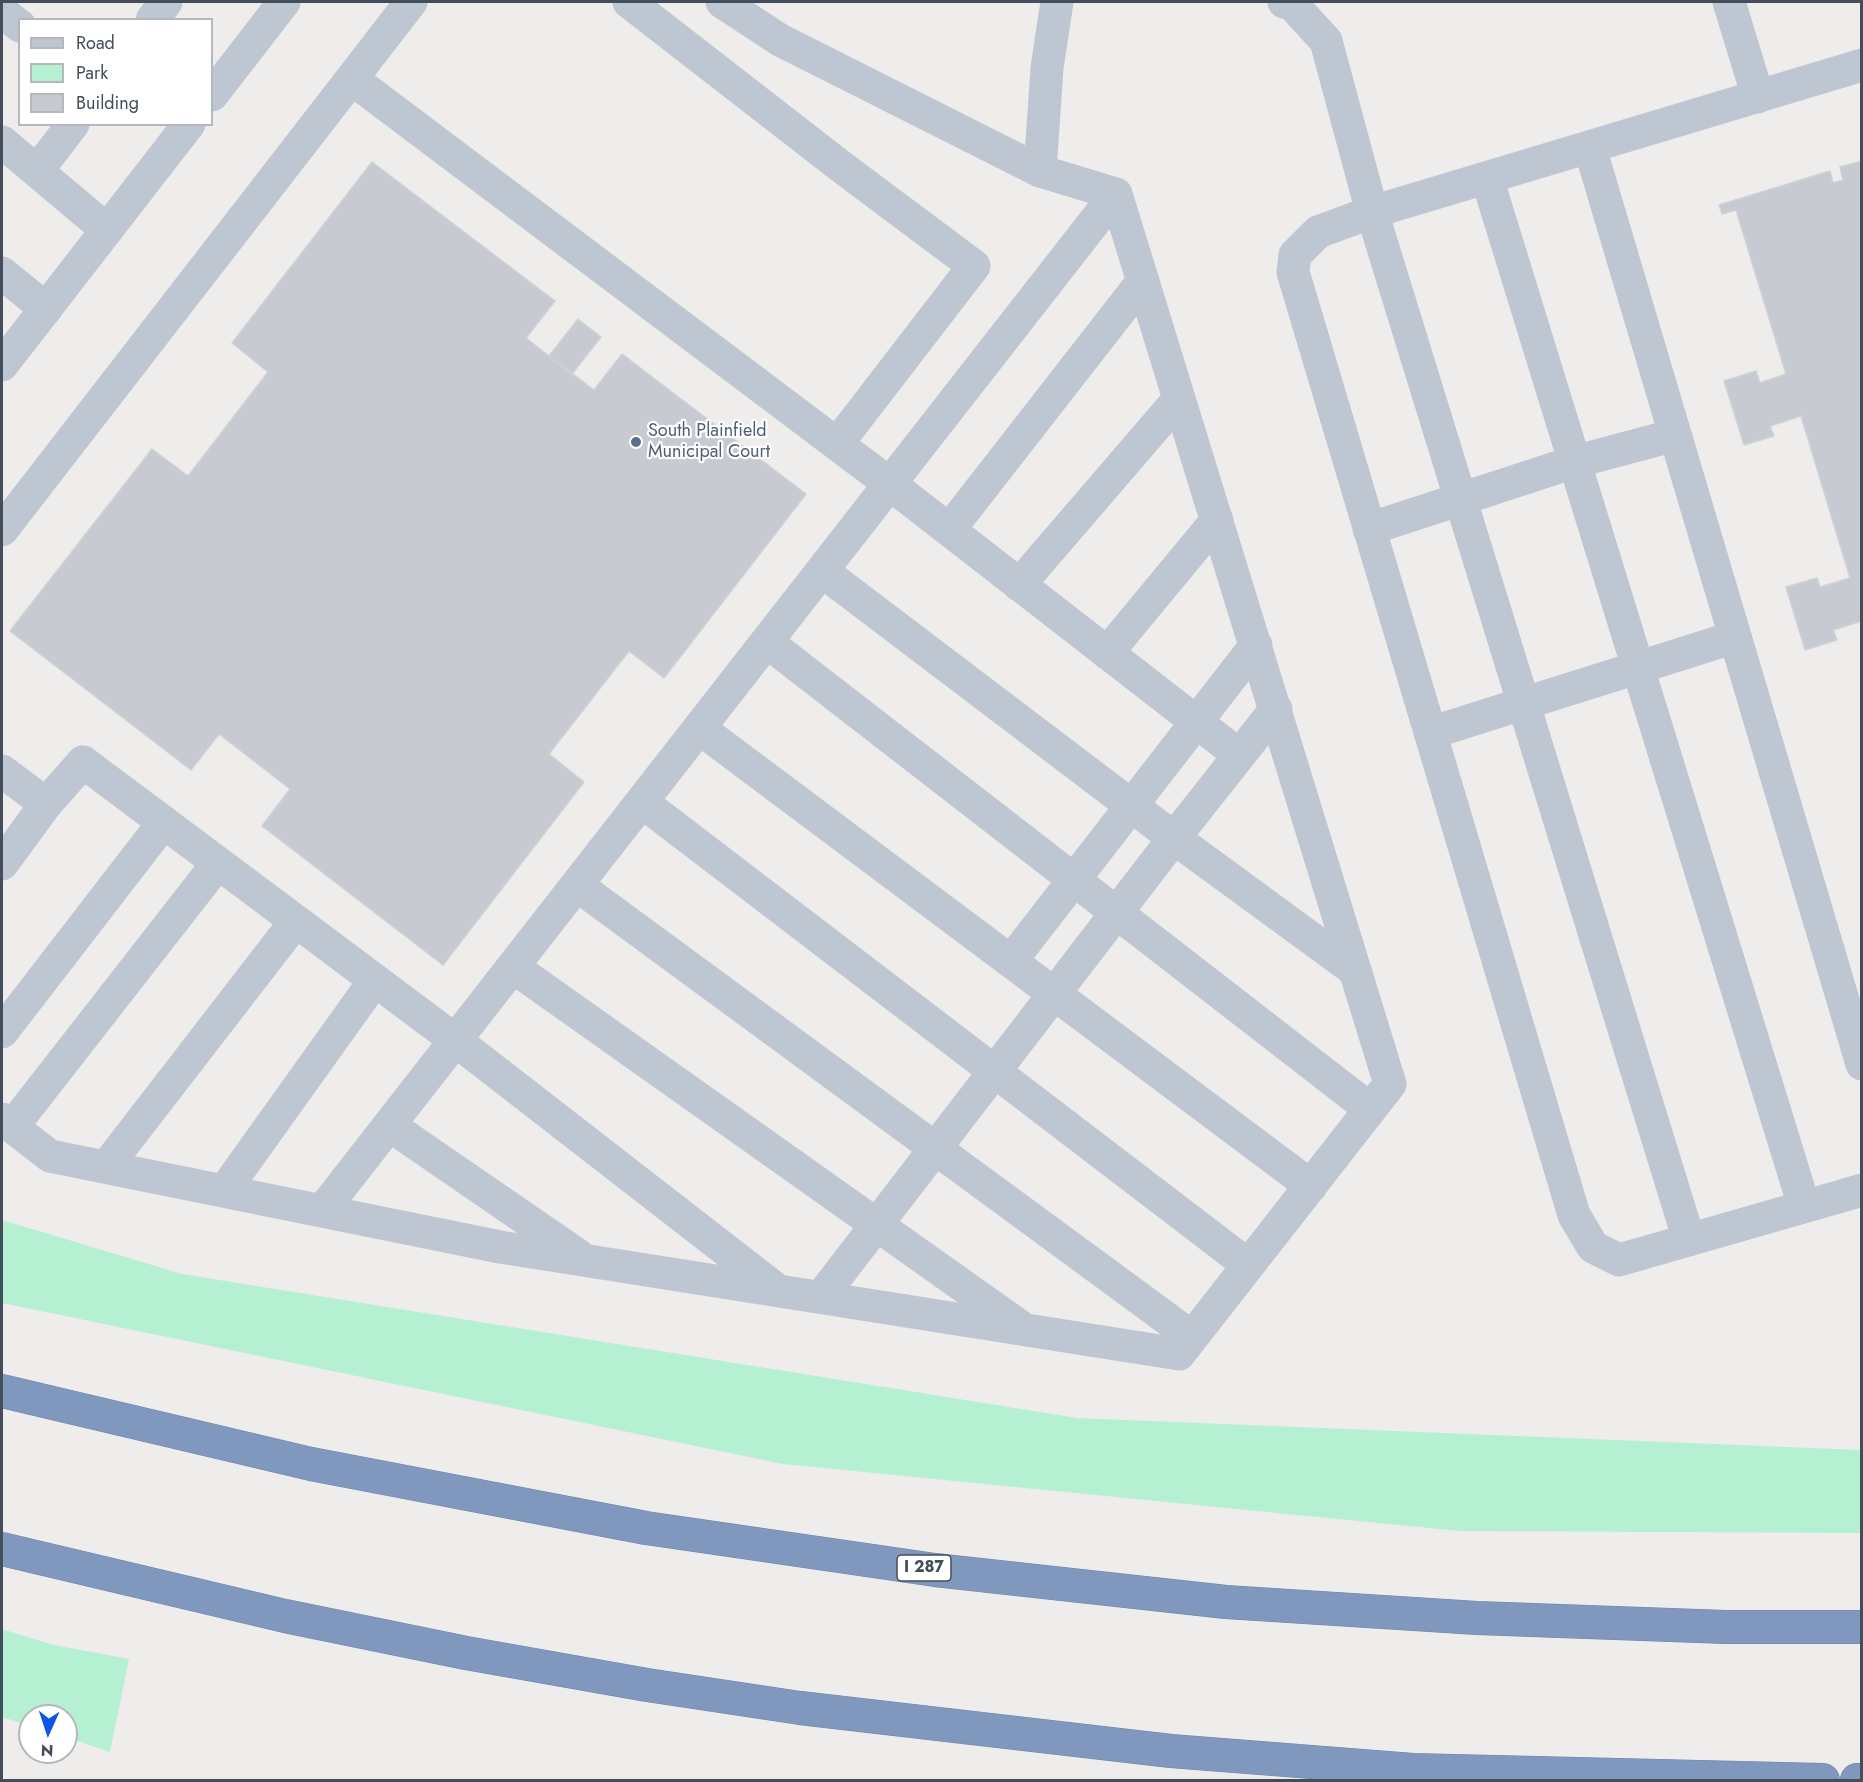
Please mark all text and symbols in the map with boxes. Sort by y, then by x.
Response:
legend [18,18,213,126]
text: Road [76,30,115,56]
text: Park [76,60,108,86]
text: Building [76,90,139,116]
place label: South Plainfield Municipal Court [648,421,770,464]
marker: South Plainfield Municipal Court [629,435,643,449]
road number: I 287 [897,1555,951,1581]
north arrow [18,1704,78,1764]
text: N [40,1739,54,1762]

